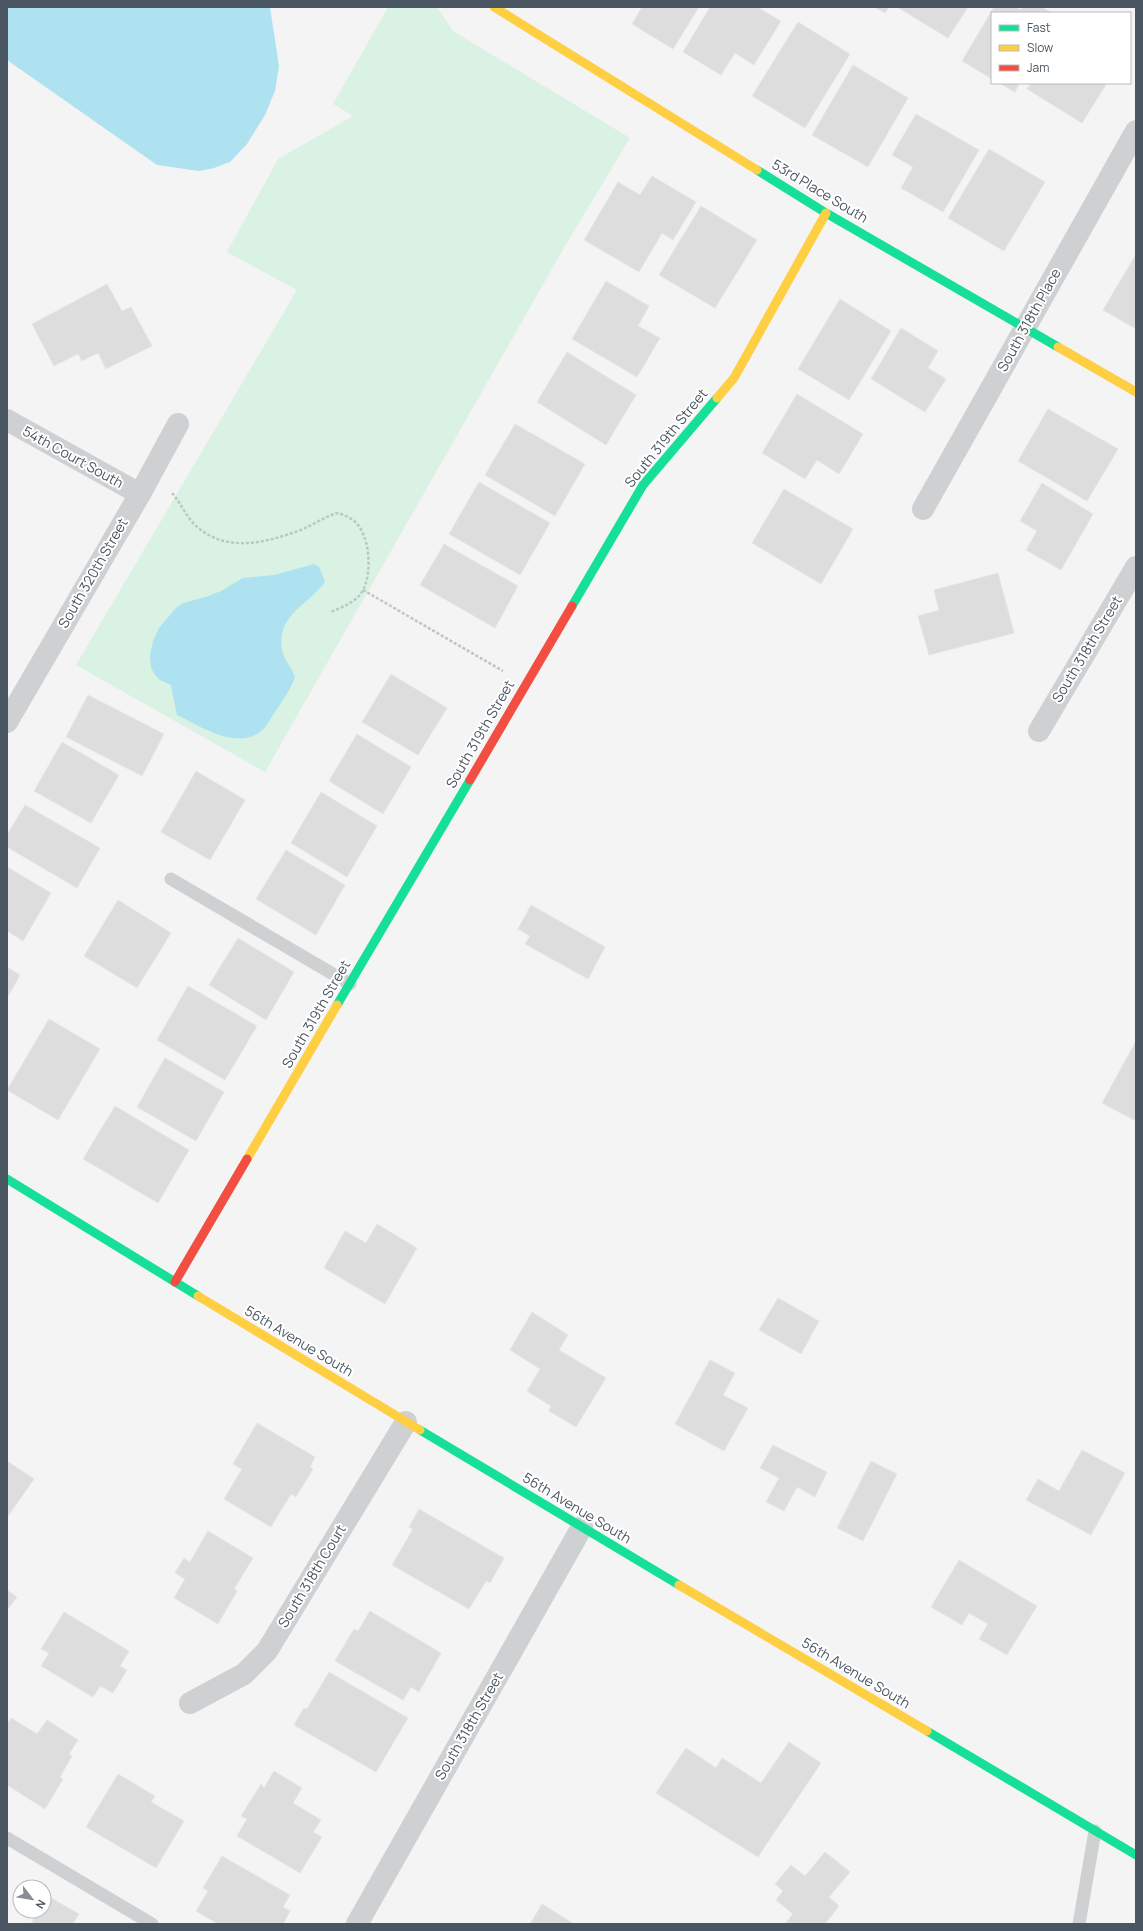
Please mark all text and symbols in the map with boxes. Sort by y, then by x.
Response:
legend [991,12,1131,84]
text: Fast [1027,19,1051,36]
text: Slow [1027,39,1053,56]
text: Jam [1027,59,1049,76]
street label: 53rd Place South [769,154,872,227]
street label: South 318th Place [992,265,1065,375]
street label: South 319th Street [620,384,712,491]
street label: 54th Court South [20,421,127,492]
street label: South 320th Street [53,514,132,631]
street label: South 318th Street [1047,592,1126,706]
street label: South 319th Street [441,676,518,791]
street label: South 319th Street [277,956,354,1071]
street label: 56th Avenue South [241,1301,357,1380]
street label: 56th Avenue South [519,1468,635,1547]
street label: South 318th Court [273,1520,350,1631]
street label: 56th Avenue South [798,1633,914,1712]
street label: South 318th Street [430,1668,507,1783]
north arrow [12,1879,52,1919]
text: N [32,1897,49,1912]

